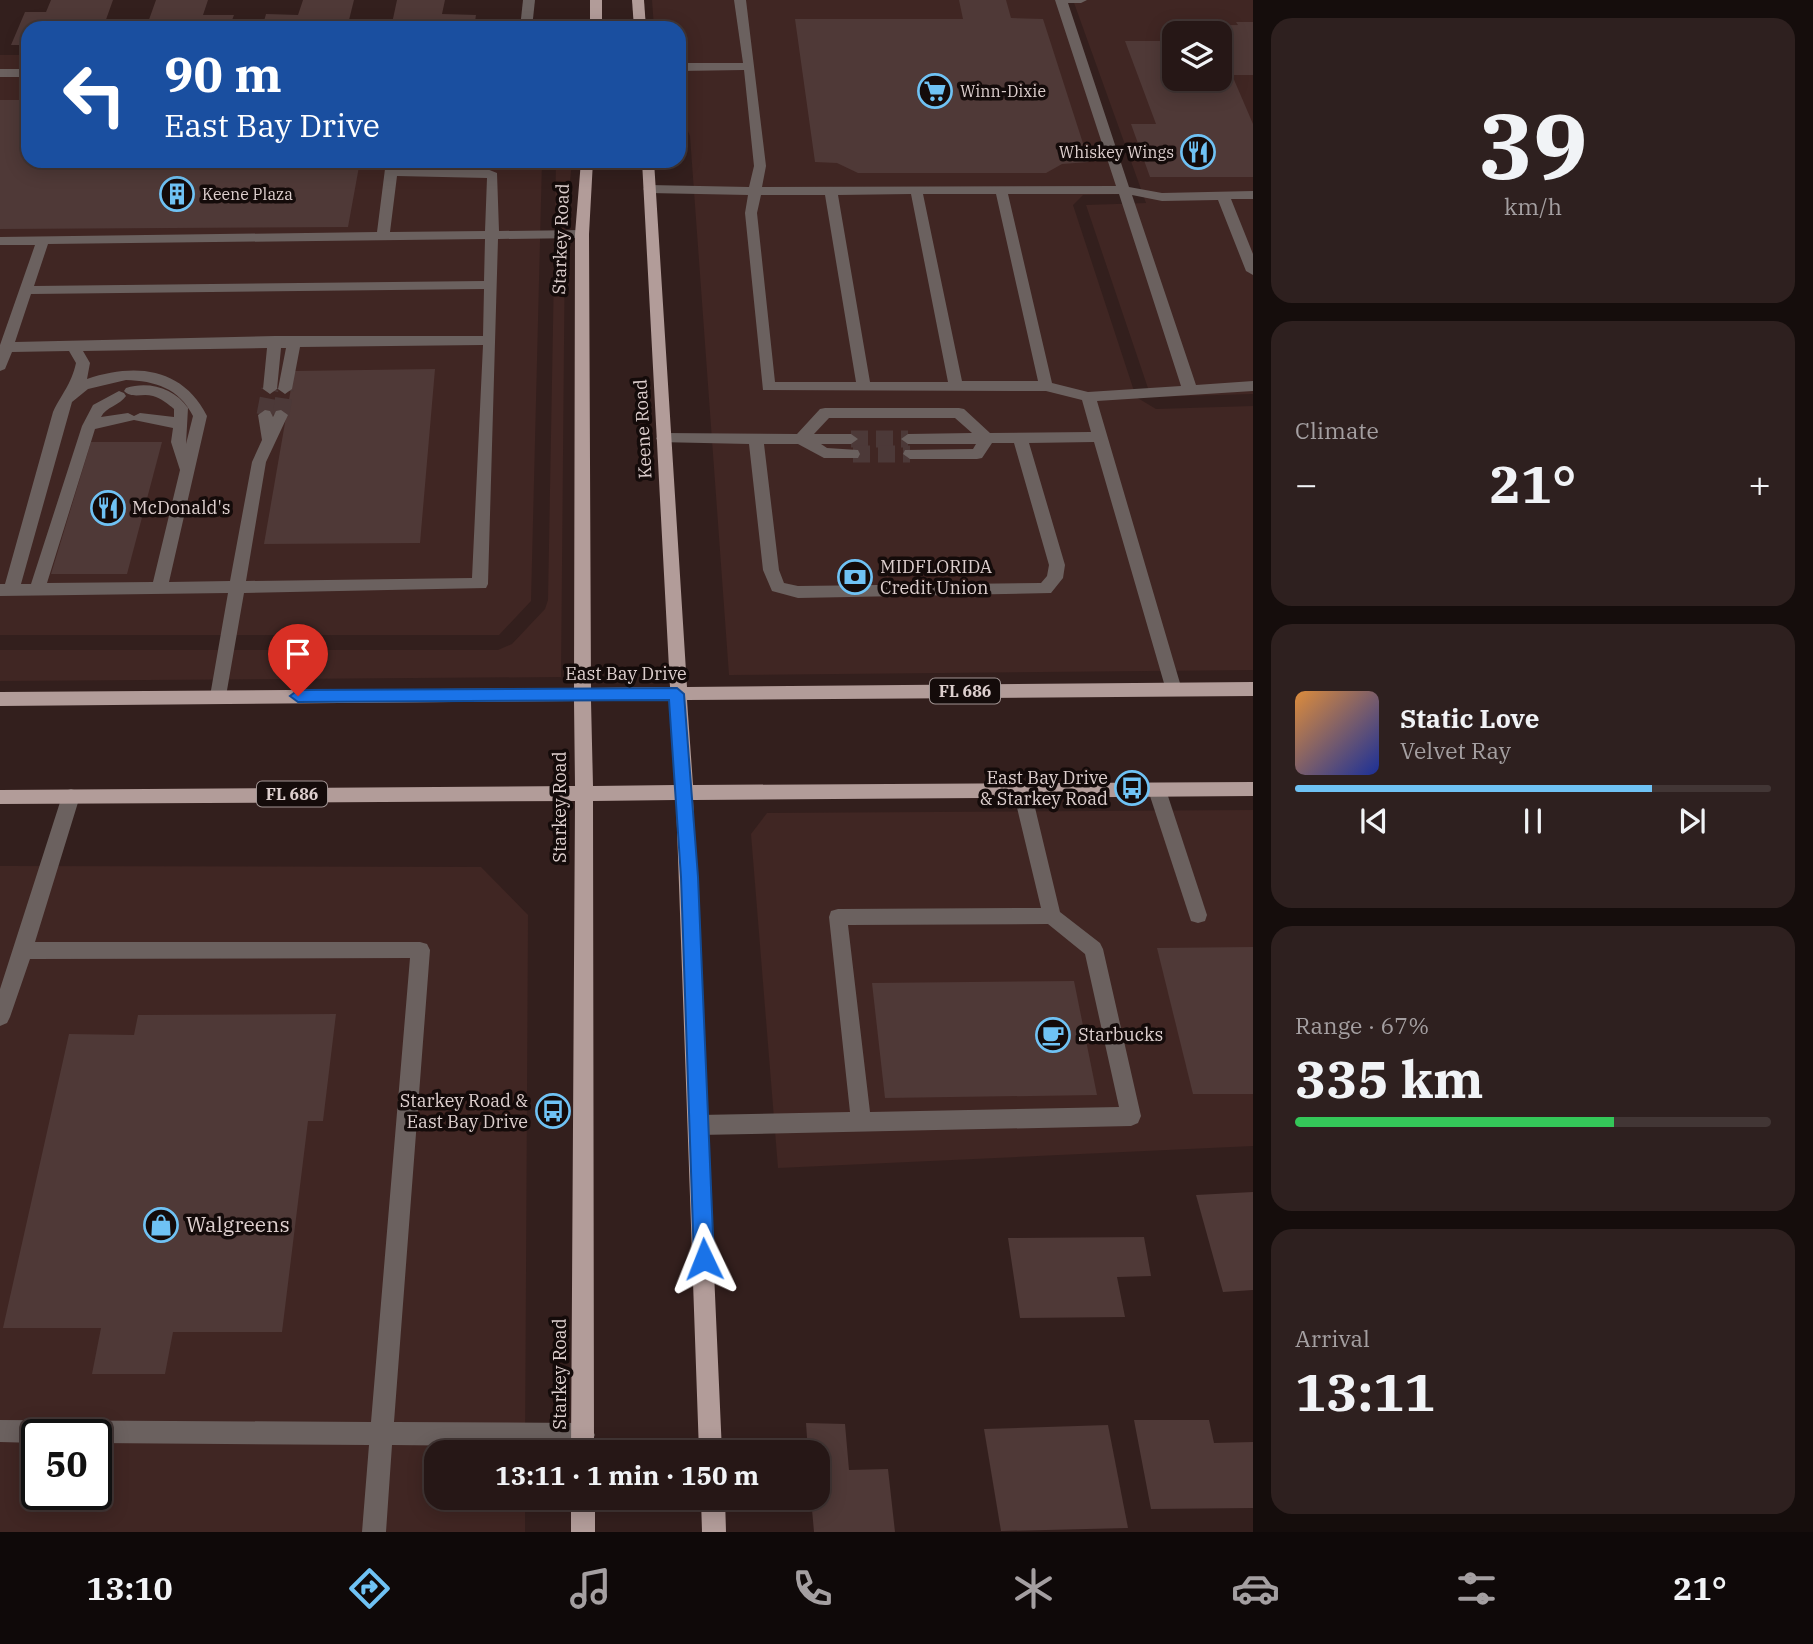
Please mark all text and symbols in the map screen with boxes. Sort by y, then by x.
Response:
map controls [1162,21,1232,91]
button: layers [1162,21,1232,91]
text: 90 m [164,42,282,105]
icon: left [49,49,140,140]
supermarket icon: Winn-Dixie [916,72,954,110]
place label: Winn-Dixie [960,81,1046,101]
text: 39 [1478,86,1588,204]
text: East Bay Drive [164,104,380,146]
restaurant icon: Whiskey Wings [1179,133,1217,171]
place label: Whiskey Wings [1059,142,1174,162]
building icon: Keene Plaza [158,175,196,213]
street label: Starkey Road [547,183,574,295]
place label: Keene Plaza [202,184,293,204]
text: km/h [1504,191,1562,221]
street label: Keene Road [628,379,657,479]
text: Climate [1295,415,1379,445]
text: 21° [1490,450,1576,517]
text: − [1295,459,1318,508]
text: + [1748,459,1771,508]
restaurant icon: McDonald's [89,489,127,527]
place label: McDonald's [132,496,231,519]
place label: MIDFLORIDA Credit Union [880,555,993,599]
bank icon: MIDFLORIDA Credit Union [836,558,874,596]
pin [268,624,328,696]
icon: arrive [279,635,317,673]
street label: East Bay Drive [565,662,687,685]
road number: FL 686 [930,678,1000,704]
text: Static Love [1400,701,1539,735]
text: Velvet Ray [1400,735,1511,765]
street label: Starkey Road [548,751,571,863]
place label: East Bay Drive & Starkey Road [980,766,1108,810]
bus stop icon: East Bay Drive & Starkey Road [1113,769,1151,807]
road number: FL 686 [257,782,327,806]
icon: previous [1355,802,1393,840]
icon: pause [1514,802,1552,840]
icon: next [1673,802,1711,840]
text: Range · 67% [1295,1010,1429,1040]
cafe icon: Starbucks [1034,1016,1072,1054]
place label: Starbucks [1078,1023,1163,1046]
text: 335 km [1295,1045,1484,1112]
place label: Starkey Road & East Bay Drive [400,1089,528,1133]
bus stop icon: Starkey Road & East Bay Drive [534,1092,572,1130]
shop icon: Walgreens [142,1206,180,1244]
place label: Walgreens [186,1210,290,1238]
position arrow [667,1222,741,1296]
street label: Starkey Road [548,1318,571,1430]
text: Arrival [1295,1323,1370,1353]
text: 13:11 [1295,1358,1436,1425]
speed limit sign: 50 [21,1419,112,1510]
text: 13:11 · 1 min · 150 m [495,1458,759,1492]
icon: directions [345,1564,394,1613]
icon: music [566,1564,615,1613]
icon: phone [788,1564,837,1613]
icon: climate [1009,1564,1058,1613]
icon: car [1231,1564,1280,1613]
icon: filters [1452,1564,1501,1613]
text: 13:10 [86,1567,173,1609]
text: 21° [1673,1567,1727,1609]

